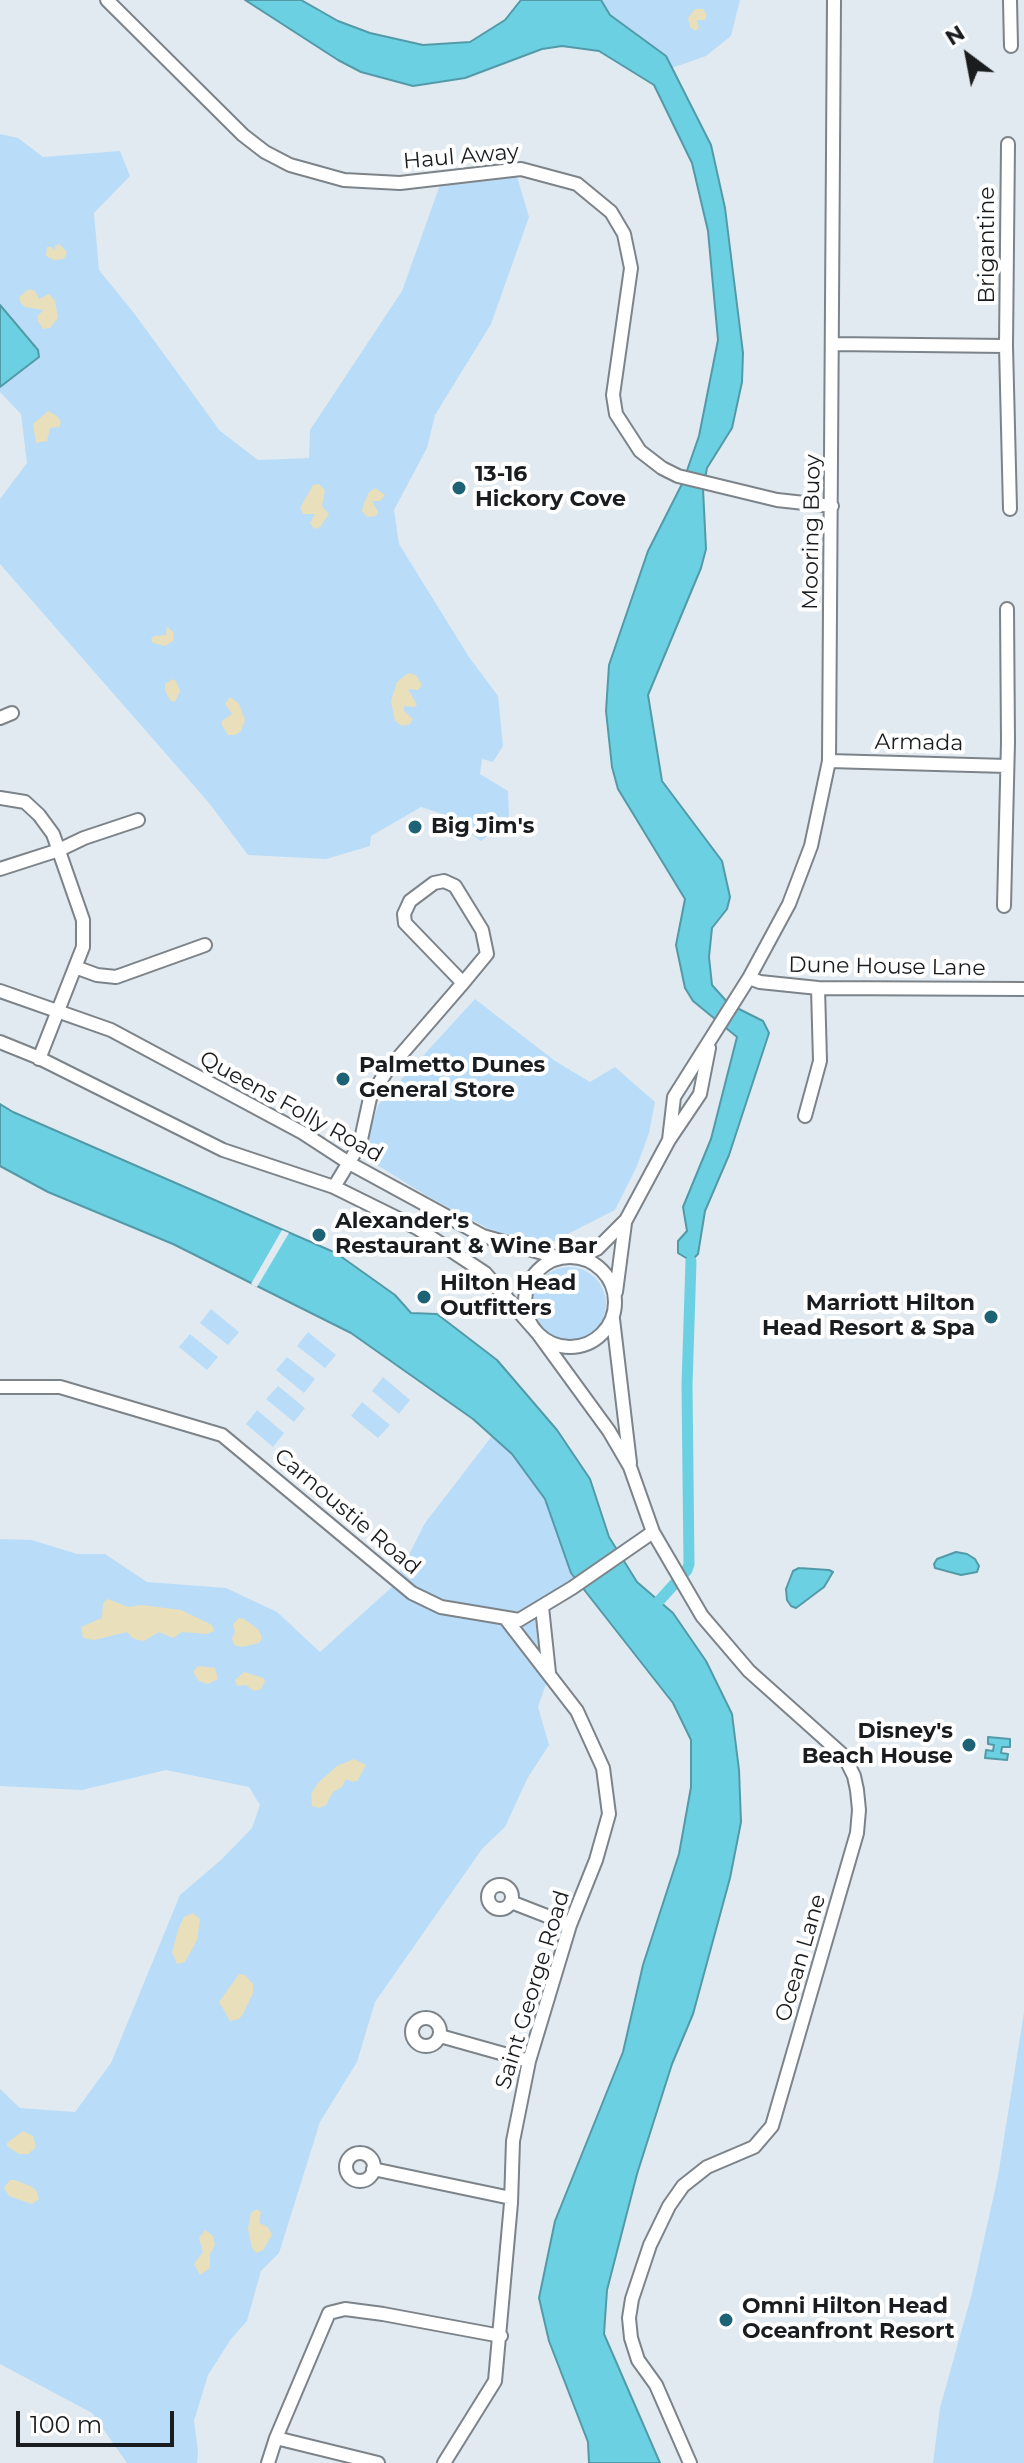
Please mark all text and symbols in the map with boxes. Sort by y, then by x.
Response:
north arrow [928,16,1008,96]
text: N [940,19,970,51]
street label: Haul Away [402,139,520,175]
street label: Brigantine [975,186,1001,304]
street label: Mooring Buoy [797,454,827,610]
place label: 13-16 Hickory Cove [475,462,626,514]
marker: 13-16 Hickory Cove [450,479,468,497]
street label: Armada [874,729,964,757]
place label: Big Jim's [431,814,534,840]
marker: Big Jim's [406,818,424,836]
street label: Dune House Lane [788,952,986,982]
street label: Queens Folly Road [195,1046,387,1168]
place label: Palmetto Dunes General Store [359,1053,545,1104]
marker: Palmetto Dunes General Store [334,1070,352,1088]
place label: Alexander's Restaurant & Wine Bar [335,1209,597,1260]
marker: Alexander's Restaurant & Wine Bar [310,1226,328,1244]
place label: Hilton Head Outfitters [440,1271,576,1322]
marker: Hilton Head Outfitters [415,1288,433,1306]
place label: Marriott Hilton Head Resort & Spa [762,1291,975,1342]
marker: Marriott Hilton Head Resort & Spa [982,1308,1000,1326]
street label: Carnoustie Road [269,1443,425,1581]
place label: Disney's Beach House [802,1719,953,1770]
marker: Disney's Beach House [960,1736,978,1754]
street label: Saint George Road [490,1888,576,2092]
street label: Ocean Lane [770,1891,832,2025]
place label: Omni Hilton Head Oceanfront Resort [742,2294,954,2346]
marker: Omni Hilton Head Oceanfront Resort [717,2311,735,2329]
scale bar [20,2395,178,2445]
text: 100 m [30,2410,102,2439]

